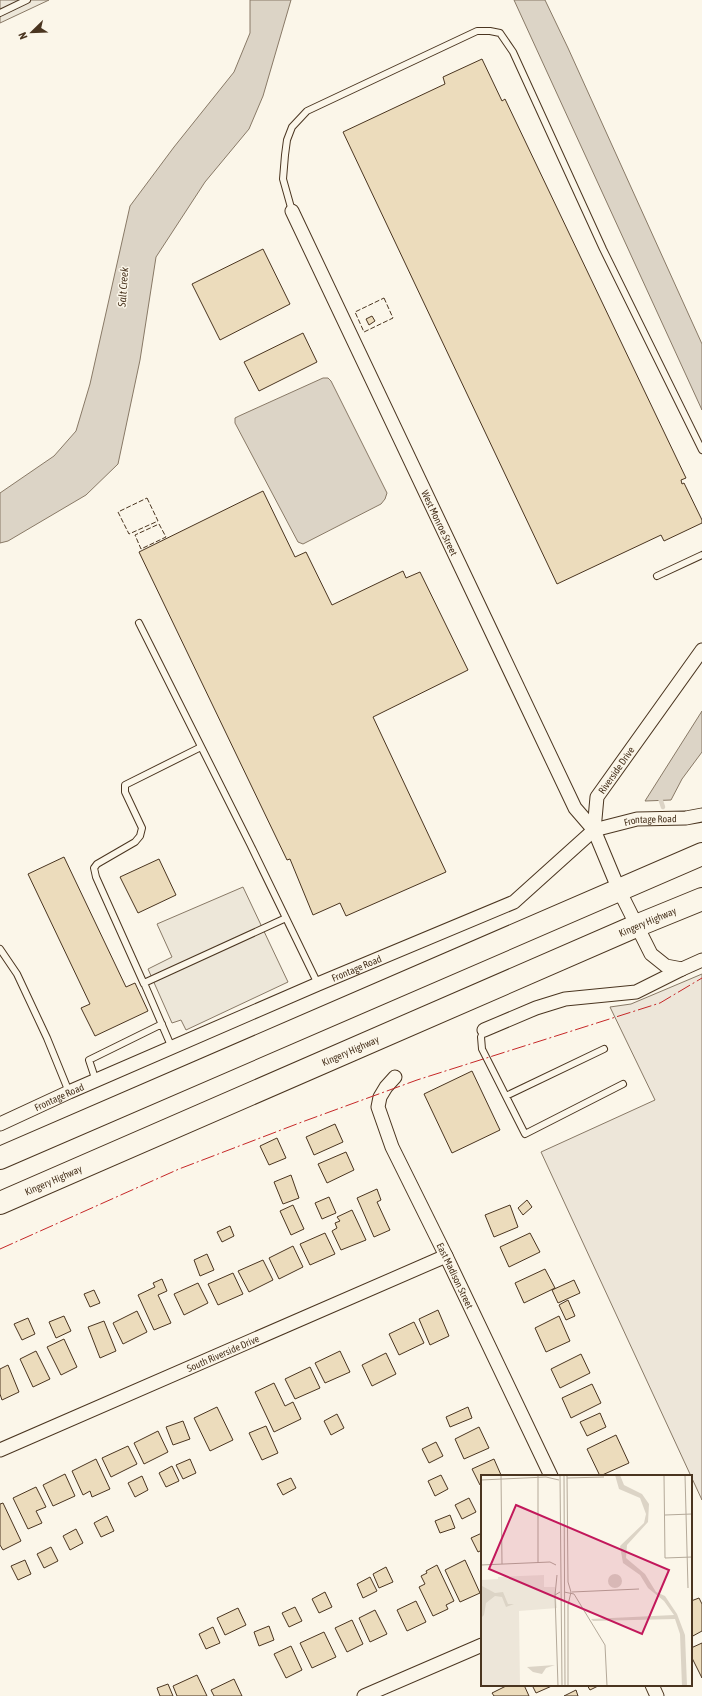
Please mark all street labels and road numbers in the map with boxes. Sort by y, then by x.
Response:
street label: West Monroe Street [419,488,460,558]
street label: Riverside Drive [596,744,637,796]
street label: Frontage Road [623,813,677,828]
street label: Kingery Highway [617,905,678,939]
street label: Frontage Road [330,953,383,984]
street label: Kingery Highway [320,1034,381,1068]
street label: Frontage Road [33,1081,86,1113]
street label: Kingery Highway [23,1163,84,1198]
street label: East Madison Street [434,1241,475,1311]
street label: South Riverside Drive [185,1333,261,1374]

